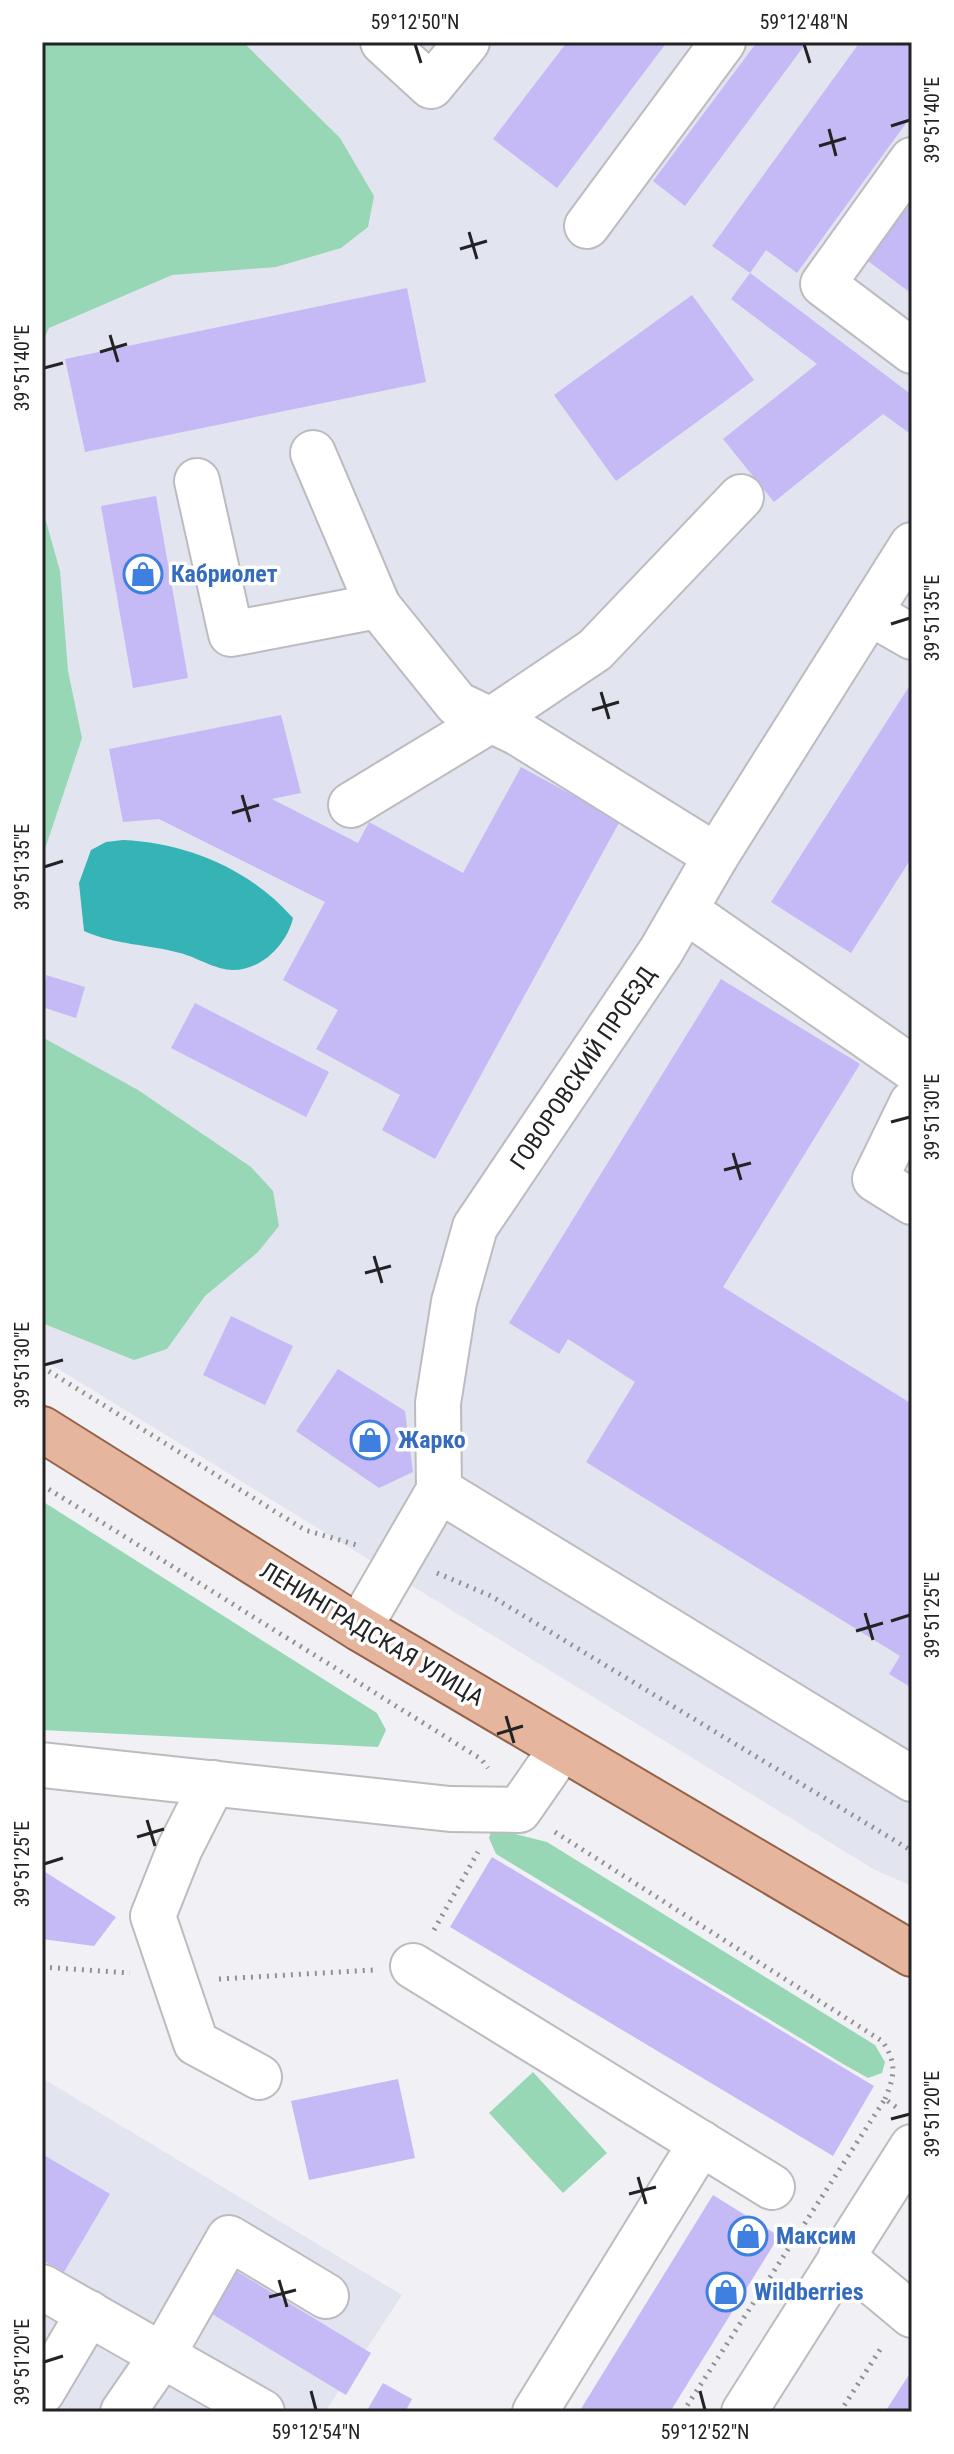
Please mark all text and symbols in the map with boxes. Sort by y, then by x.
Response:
text: 59°12'50"N [370,10,460,34]
text: 59°12'48"N [759,10,849,34]
text: 39°51'40"E [920,77,944,163]
text: 39°51'40"E [10,325,34,411]
shop icon: Кабриолет [122,553,164,595]
place label: Кабриолет [171,560,278,588]
text: 39°51'35"E [920,575,944,661]
text: 39°51'35"E [10,824,34,910]
street label: ГОВОРОВСКИЙ ПРОЕЗД [505,961,661,1175]
text: 39°51'30"E [920,1074,944,1160]
text: 39°51'30"E [10,1322,34,1408]
shop icon: Жарко [349,1419,391,1461]
place label: Жарко [398,1426,466,1454]
street label: ЛЕНИНГРАДСКАЯ УЛИЦА [255,1556,489,1712]
text: 39°51'25"E [920,1572,944,1658]
text: 39°51'25"E [10,1821,34,1907]
text: 39°51'20"E [920,2071,944,2157]
shop icon: Максим [727,2215,769,2257]
place label: Максим [776,2222,856,2250]
shop icon: Wildberries [705,2271,747,2313]
place label: Wildberries [754,2278,864,2306]
text: 39°51'20"E [10,2319,34,2405]
text: 59°12'54"N [271,2420,361,2444]
text: 59°12'52"N [660,2420,750,2444]

